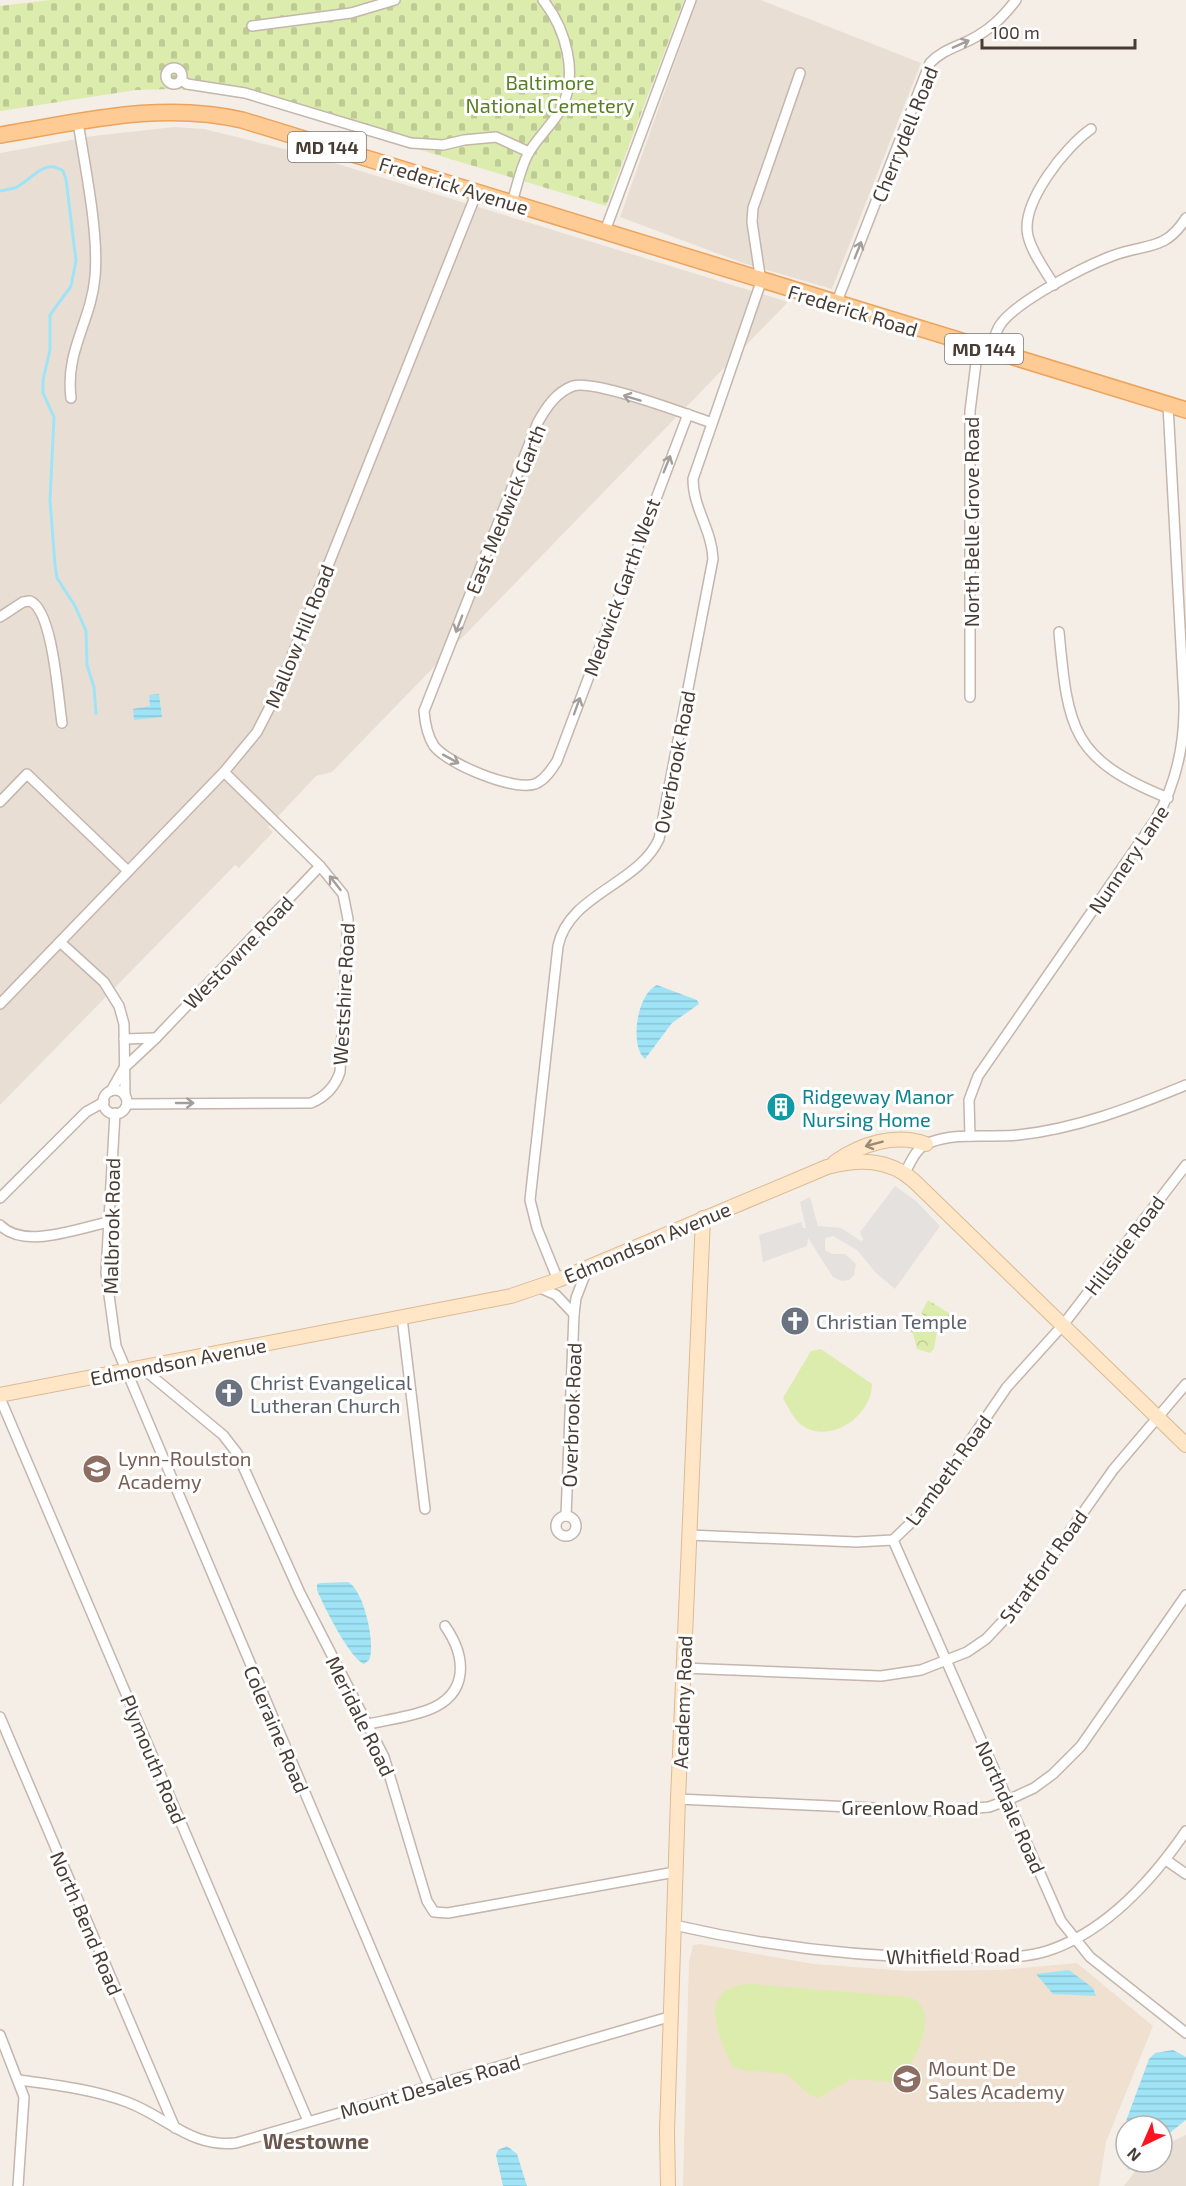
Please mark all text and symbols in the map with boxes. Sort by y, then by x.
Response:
scale bar [982,12,1135,50]
text: 100 m [991,21,1040,43]
one-way arrow [951,38,969,49]
street label: Cherrydell Road [866,63,942,205]
park label: Baltimore National Cemetery [466,70,635,117]
road number: MD 144 [288,132,366,162]
street label: Frederick Avenue [376,151,532,219]
one-way arrow [853,241,864,260]
street label: Frederick Road [785,279,921,341]
road number: MD 144 [945,334,1023,364]
one-way arrow [623,391,642,402]
street label: North Belle Grove Road [959,417,983,627]
street label: East Medwick Garth [460,421,550,597]
one-way arrow [662,455,673,474]
street label: Medwick Garth West [578,494,664,679]
street label: Mallow Hill Road [259,561,339,711]
one-way arrow [453,614,464,633]
street label: Overbrook Road [648,689,700,835]
one-way arrow [572,697,583,716]
one-way arrow [442,753,459,765]
street label: Nunnery Lane [1083,800,1173,918]
one-way arrow [329,876,341,892]
street label: Westowne Road [178,891,298,1013]
street label: Westshire Road [327,922,359,1066]
place label: Ridgeway Manor Nursing Home [802,1084,954,1131]
building icon: Ridgeway Manor Nursing Home [765,1091,797,1123]
one-way arrow [175,1097,195,1109]
one-way arrow [865,1138,884,1150]
street label: Malbrook Road [98,1157,124,1295]
street label: Hillside Road [1079,1191,1169,1299]
street label: Edmondson Avenue [560,1196,734,1288]
church icon: Christian Temple [779,1305,811,1337]
place label: Christian Temple [816,1309,967,1333]
street label: Edmondson Avenue [88,1332,268,1390]
street label: Overbrook Road [556,1342,586,1488]
place label: Christ Evangelical Lutheran Church [250,1370,412,1417]
church icon: Christ Evangelical Lutheran Church [213,1377,245,1409]
street label: Lambeth Road [900,1410,996,1530]
place label: Lynn-Roulston Academy [118,1446,251,1493]
school or university icon: Lynn-Roulston Academy [81,1453,113,1485]
street label: Stratford Road [994,1505,1092,1627]
street label: Academy Road [668,1635,696,1769]
street label: Meridale Road [322,1652,400,1780]
street label: Coleraine Road [239,1662,315,1796]
street label: Plymouth Road [116,1691,192,1827]
street label: Northdale Road [971,1737,1051,1877]
street label: Greenlow Road [841,1795,979,1819]
street label: North Bend Road [46,1847,128,1999]
street label: Whitfield Road [886,1942,1020,1968]
street label: Mount Desales Road [337,2049,523,2123]
place label: Mount De Sales Academy [928,2056,1065,2103]
school or university icon: Mount De Sales Academy [891,2063,923,2095]
north arrow [1114,2114,1174,2174]
district label: Westowne [263,2128,369,2153]
text: N [1122,2144,1144,2166]

